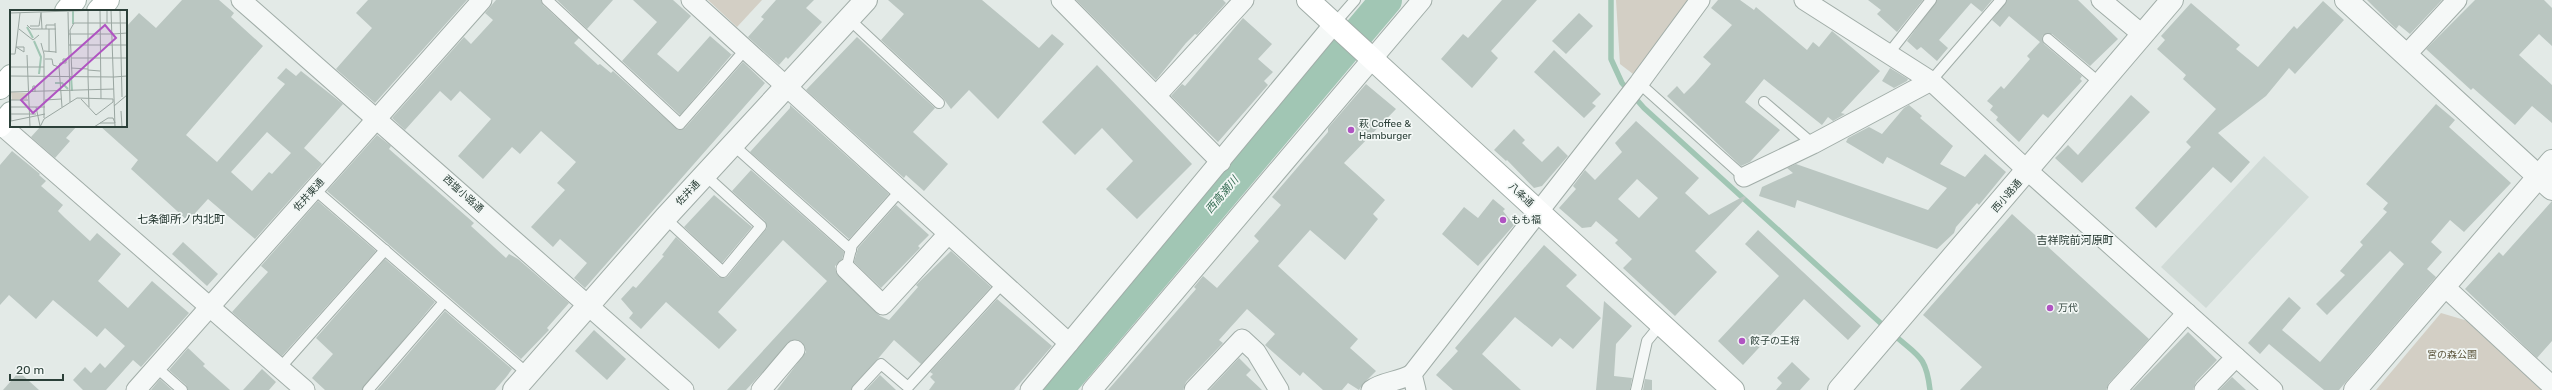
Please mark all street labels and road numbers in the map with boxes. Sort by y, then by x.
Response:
street label: 西塩小路通 [440,173,486,215]
street label: 佐井東通 [291,176,327,214]
street label: 西小路通 [1989,177,2025,215]
street label: 佐井通 [673,178,703,208]
street label: 八条通 [1506,180,1536,210]

